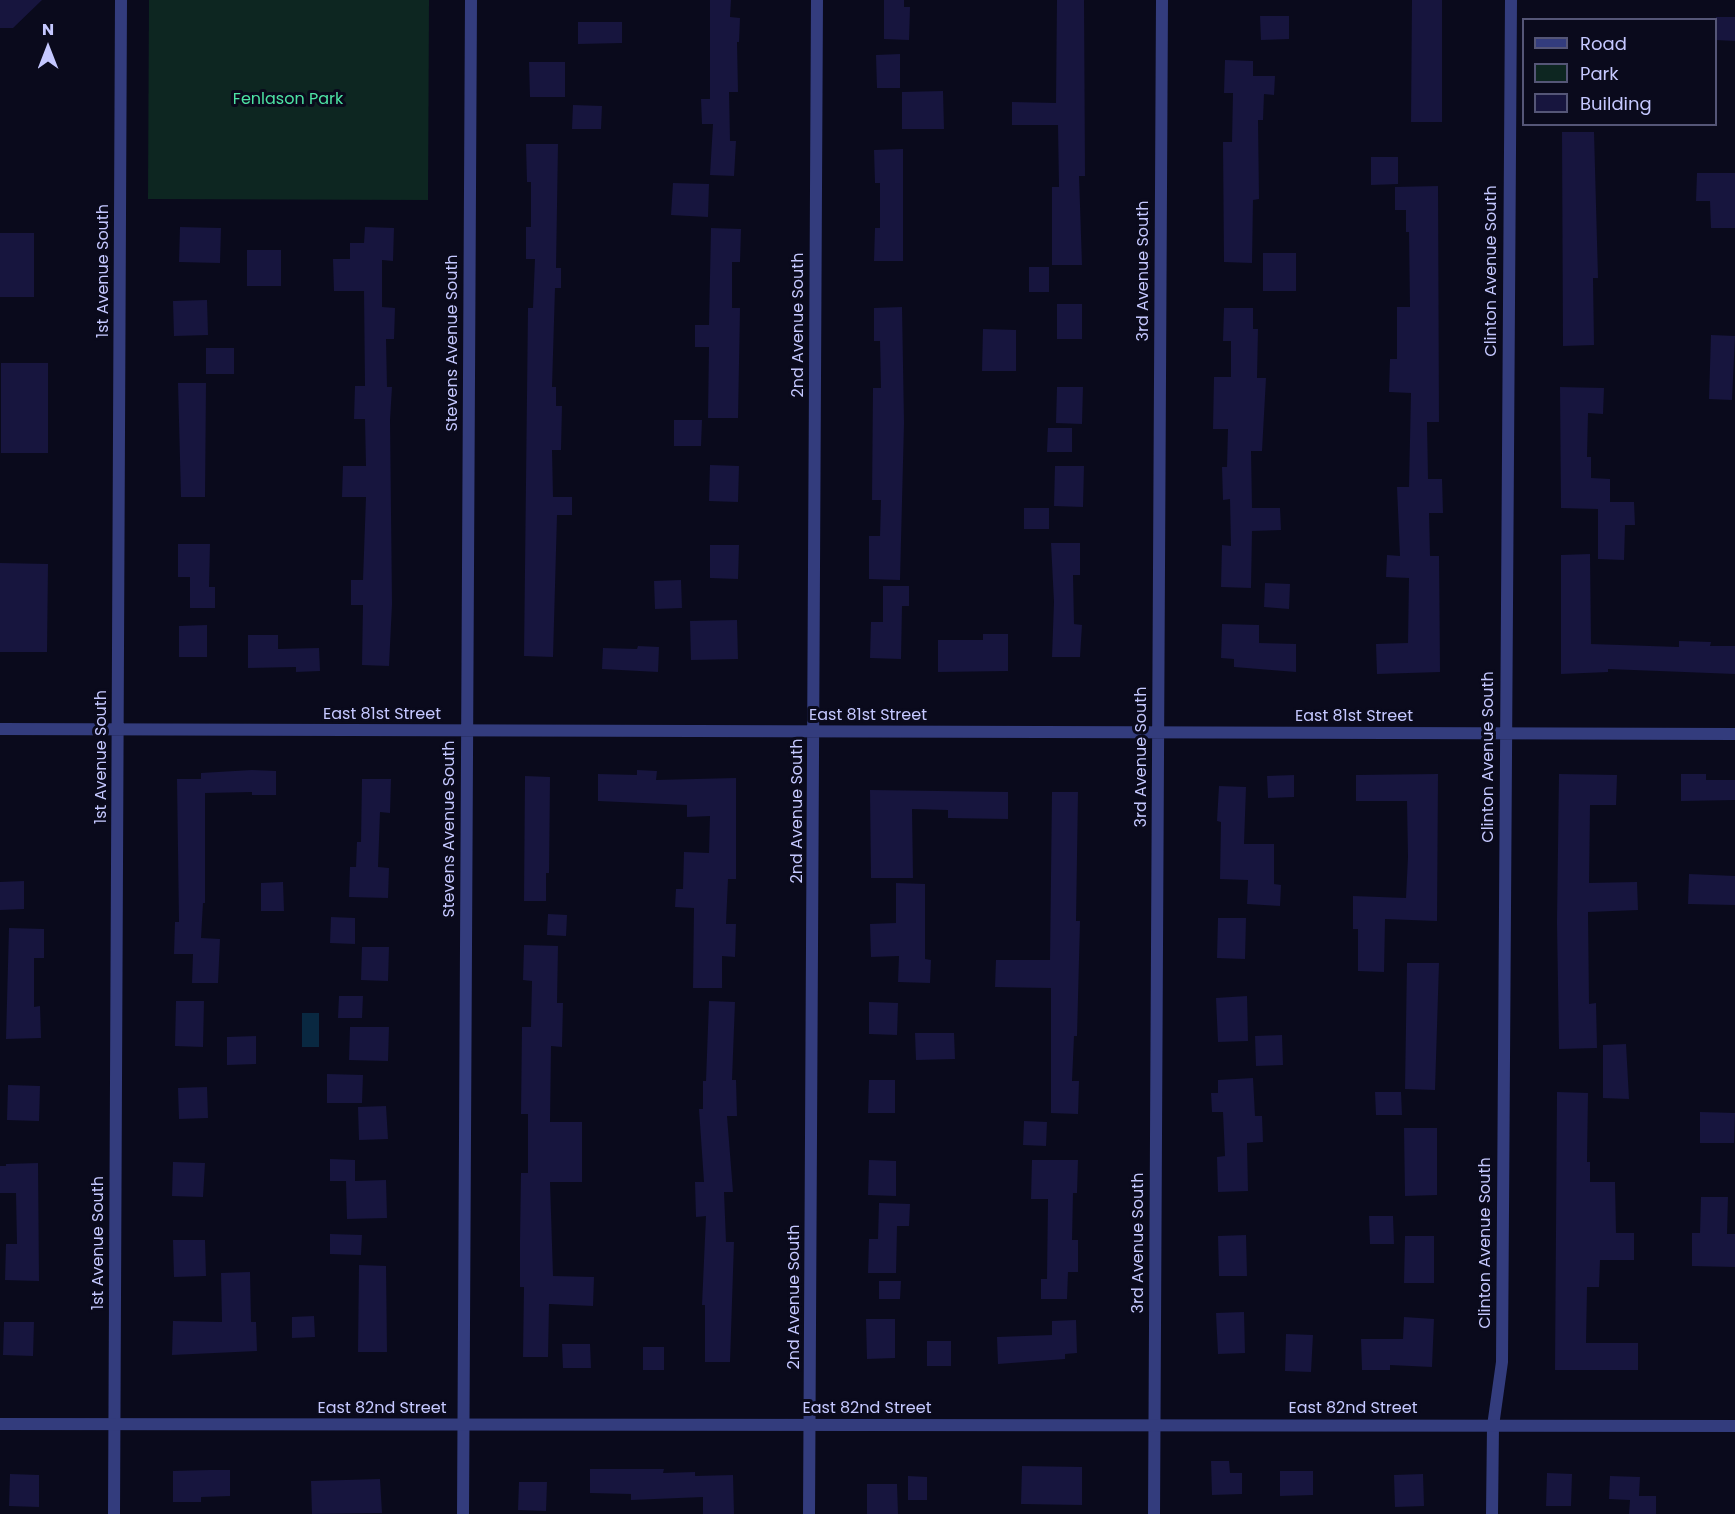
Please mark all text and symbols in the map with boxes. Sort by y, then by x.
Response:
north arrow [18,18,78,78]
text: N [42,18,54,41]
legend [1522,18,1717,126]
text: Road [1580,31,1627,56]
text: Park [1580,61,1619,86]
park label: Fenlason Park [233,90,343,110]
text: Building [1580,91,1652,116]
street label: Clinton Avenue South [1482,185,1502,357]
street label: 3rd Avenue South [1134,201,1154,341]
street label: 1st Avenue South [94,204,114,338]
street label: 2nd Avenue South [789,253,809,397]
street label: Stevens Avenue South [443,254,463,432]
street label: Clinton Avenue South [1479,671,1499,843]
street label: 3rd Avenue South [1132,687,1152,827]
street label: 1st Avenue South [92,690,112,824]
street label: East 81st Street [323,705,441,725]
street label: East 81st Street [809,706,927,726]
street label: East 81st Street [1295,707,1413,727]
street label: 2nd Avenue South [788,739,808,883]
street label: Stevens Avenue South [440,740,460,918]
street label: Clinton Avenue South [1476,1157,1496,1329]
street label: 3rd Avenue South [1129,1173,1149,1313]
street label: 1st Avenue South [89,1176,109,1310]
street label: 2nd Avenue South [785,1225,805,1369]
street label: East 82nd Street [318,1399,446,1419]
street label: East 82nd Street [803,1399,931,1419]
street label: East 82nd Street [1289,1399,1417,1419]

